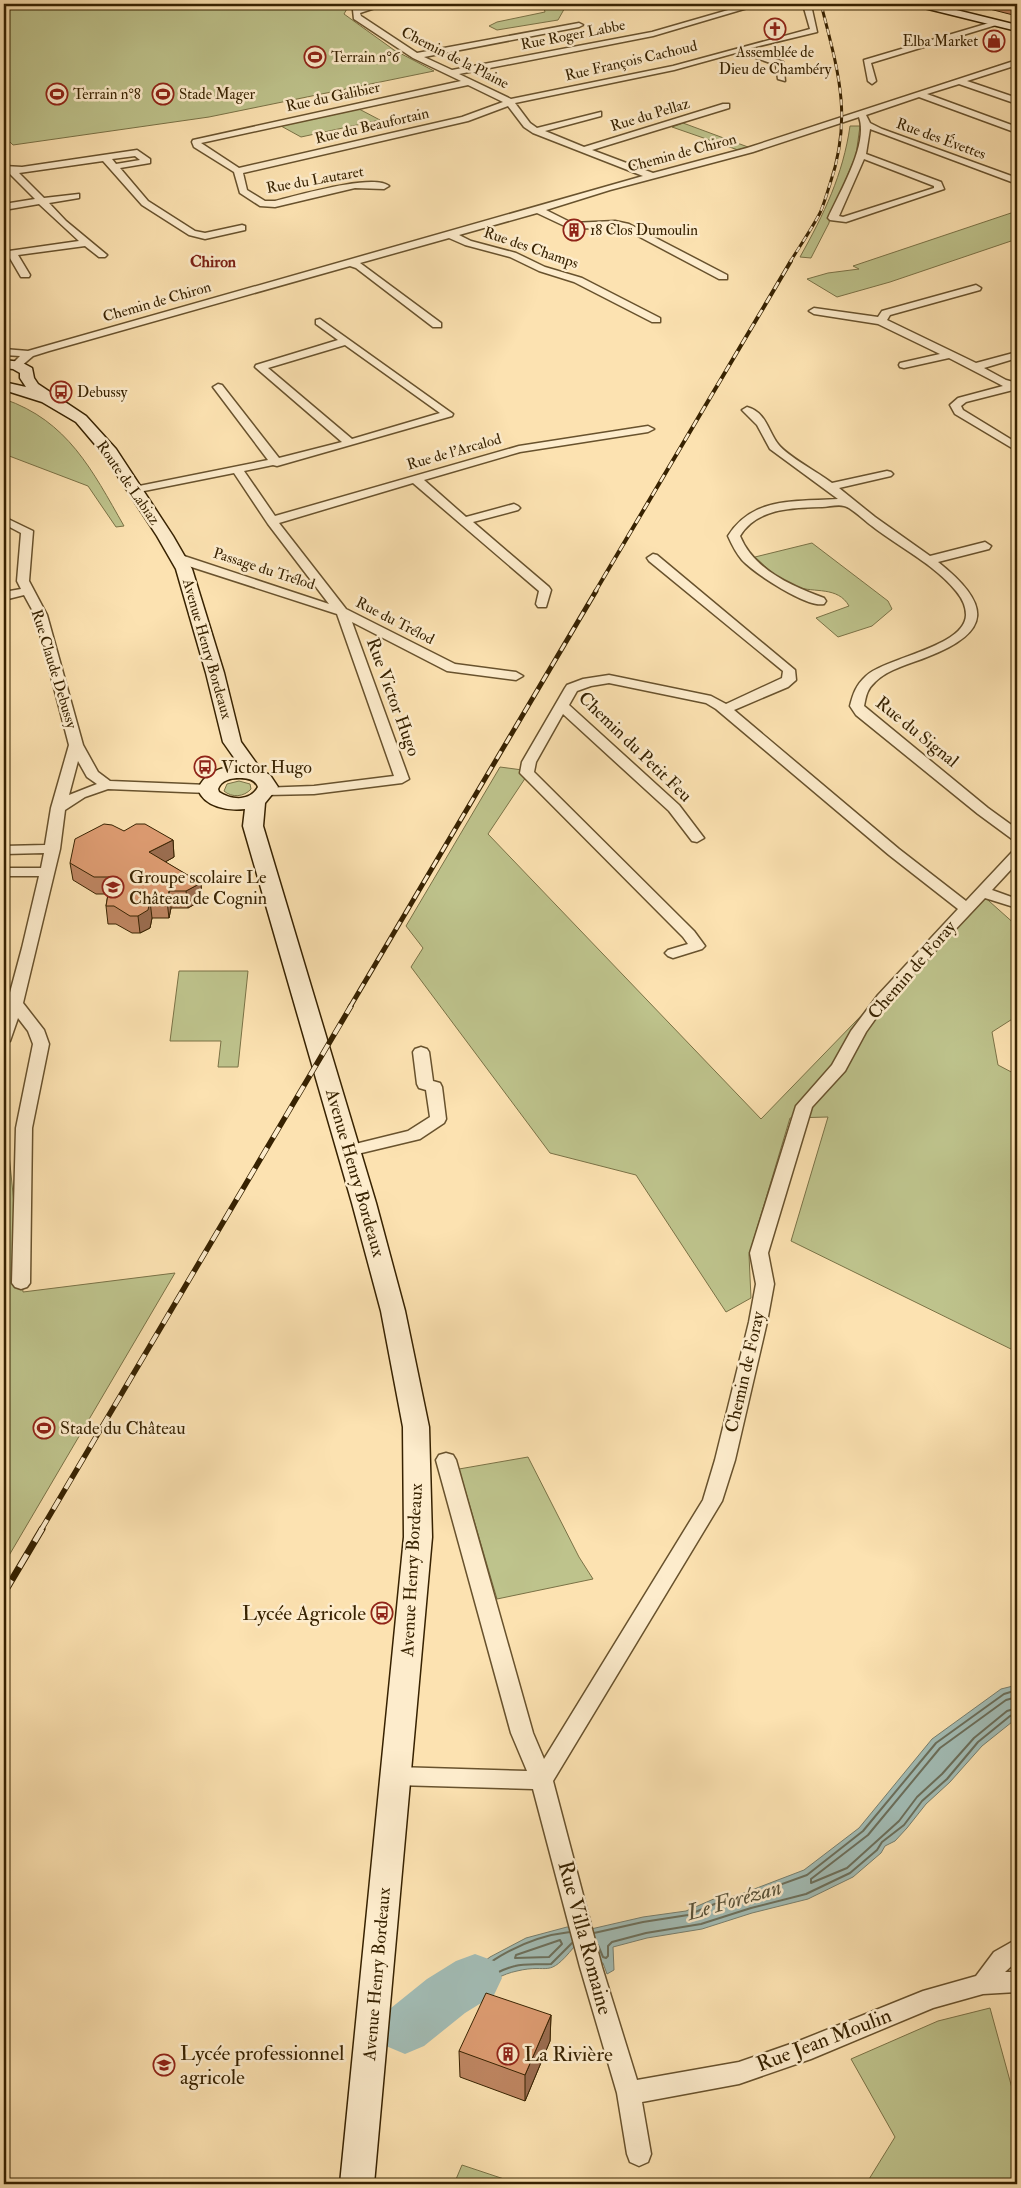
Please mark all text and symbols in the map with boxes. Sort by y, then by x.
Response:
street label: Rue Roger Labbe [519,16,627,54]
church icon: Assemblée de Dieu de Chambéry [763,17,787,41]
street label: Chemin de la Plaine [398,23,512,93]
shop icon: Elba Market [982,29,1006,53]
place label: Elba Market [903,32,978,51]
street label: Rue François Cachoud [563,36,700,85]
place label: Assemblée de Dieu de Chambéry [719,43,832,79]
sports icon: Terrain n°6 [303,45,327,69]
place label: Terrain n°6 [331,48,401,67]
street label: Rue du Galibier [284,78,382,116]
sports icon: Terrain n°8 [45,82,69,106]
sports icon: Stade Mager [151,82,175,106]
place label: Terrain n°8 [73,85,141,104]
place label: Stade Mager [179,85,255,104]
street label: Rue du Pellaz [608,94,692,136]
street label: Rue du Beaufortain [313,104,431,148]
street label: Rue des Évettes [894,112,989,164]
street label: Chemin de Chiron [626,129,739,177]
street label: Rue du Lautaret [265,162,365,198]
building icon: 18 Clos Dumoulin [562,218,586,242]
place label: 18 Clos Dumoulin [590,221,698,240]
street label: Rue des Champs [481,223,581,274]
district label: Chiron [190,252,237,272]
street label: Chemin de Chiron [101,277,214,327]
bus stop icon: Debussy [49,380,73,404]
place label: Debussy [77,383,128,402]
street label: Rue de l'Arcalod [405,429,504,475]
street label: Route de Labiaz [92,437,164,529]
street label: Passage du Trélod [211,544,318,595]
street label: Avenue Henry Bordeaux [178,576,236,722]
street label: Rue du Trélod [352,593,438,649]
street label: Rue Claude Debussy [27,607,81,731]
street label: Rue Victor Hugo [361,635,425,760]
street label: Chemin du Petit Feu [573,687,697,807]
street label: Rue du Signal [871,692,963,773]
bus stop icon: Victor Hugo [193,755,217,779]
place label: Victor Hugo [221,756,312,779]
place label: Groupe scolaire Le Château de Cognin [129,866,267,910]
school or university icon: Groupe scolaire Le Château de Cognin [101,875,125,899]
street label: Chemin de Foray [863,915,962,1024]
street label: Avenue Henry Bordeaux [320,1085,390,1260]
street label: Chemin de Foray [720,1308,770,1435]
sports icon: Stade du Château [32,1416,56,1440]
place label: Stade du Château [60,1417,185,1440]
street label: Avenue Henry Bordeaux [396,1483,428,1658]
place label: Lycée Agricole [242,1600,366,1627]
bus stop icon: Lycée Agricole [370,1601,394,1625]
street label: Rue Villa Romaine [551,1858,619,2018]
water label: Le Forézan [682,1873,785,1927]
street label: Avenue Henry Bordeaux [358,1886,396,2063]
street label: Rue Jean Moulin [753,2002,895,2078]
place label: Lycée professionnel agricole [180,2040,345,2091]
place label: La Rivière [524,2041,613,2068]
building icon: La Rivière [496,2042,520,2066]
school or university icon: Lycée professionnel agricole [152,2053,176,2077]

